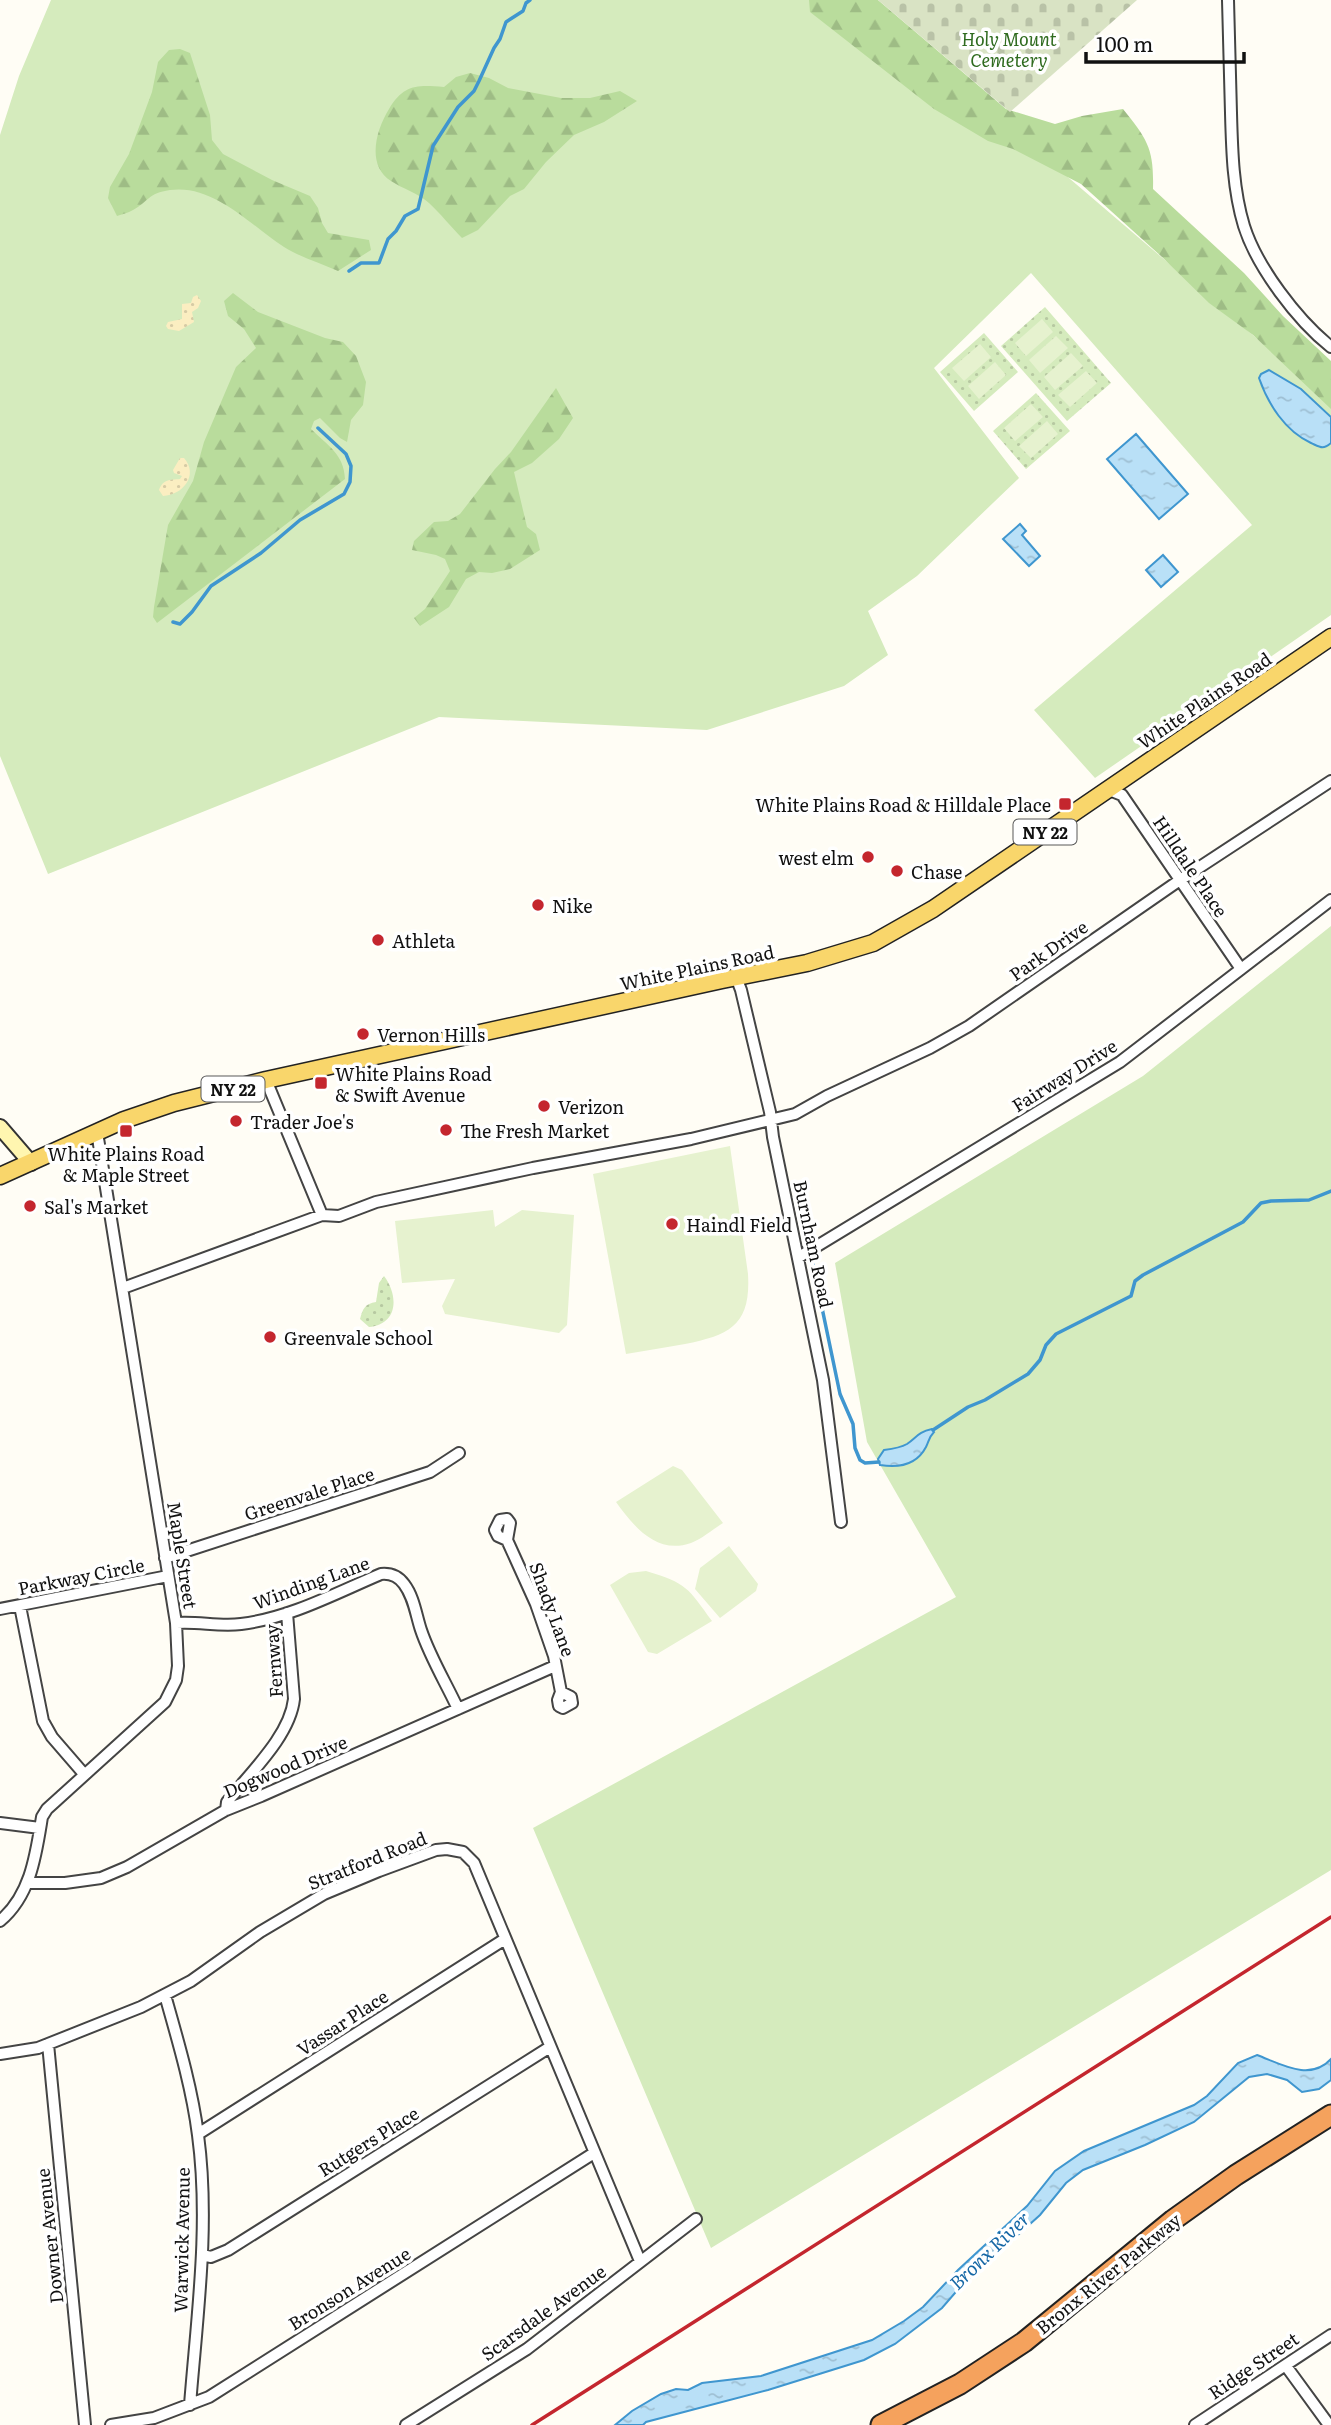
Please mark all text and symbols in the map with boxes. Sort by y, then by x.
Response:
scale bar [1086,21,1244,65]
park label: Holy Mount Cemetery [961,25,1057,73]
text: 100 m [1096,27,1153,58]
street label: White Plains Road [1131,645,1277,755]
place label: White Plains Road & Hilldale Place [755,791,1051,818]
marker: White Plains Road & Hilldale Place [1057,796,1073,812]
street label: Hilldale Place [1147,810,1235,922]
road number: NY 22 [1014,820,1076,845]
place label: west elm [778,844,854,871]
marker: west elm [860,849,876,865]
place label: Chase [911,858,962,885]
marker: Chase [889,863,905,879]
place label: Nike [552,892,593,919]
marker: Nike [530,897,546,913]
street label: Park Drive [1003,913,1093,987]
place label: Athleta [392,927,456,954]
marker: Athleta [370,932,386,948]
street label: White Plains Road [617,937,777,997]
place label: Vernon Hills [377,1021,485,1048]
marker: Vernon Hills [355,1026,371,1042]
street label: Fairway Drive [1006,1032,1122,1118]
place label: White Plains Road & Swift Avenue [335,1060,492,1108]
marker: White Plains Road & Swift Avenue [313,1075,329,1091]
road number: NY 22 [202,1077,264,1102]
place label: Verizon [558,1093,624,1120]
marker: Verizon [536,1098,552,1114]
place label: Trader Joe's [250,1108,354,1135]
marker: Trader Joe's [228,1113,244,1129]
place label: The Fresh Market [460,1117,610,1144]
marker: The Fresh Market [438,1122,454,1138]
marker: White Plains Road & Maple Street [118,1123,134,1139]
place label: White Plains Road & Maple Street [48,1140,204,1188]
street label: Burnham Road [787,1178,841,1310]
place label: Sal's Market [44,1193,149,1220]
marker: Sal's Market [22,1198,38,1214]
place label: Haindl Field [686,1211,792,1238]
marker: Haindl Field [664,1216,680,1232]
place label: Greenvale School [284,1324,433,1351]
marker: Greenvale School [262,1329,278,1345]
street label: Greenvale Place [241,1459,377,1527]
street label: Maple Street [161,1499,205,1611]
street label: Winding Lane [249,1548,373,1616]
street label: Parkway Circle [16,1551,146,1601]
street label: Shady Lane [523,1558,583,1660]
street label: Fernway [257,1623,289,1699]
street label: Dogwood Drive [219,1728,351,1804]
street label: Stratford Road [303,1824,431,1896]
street label: Vassar Place [291,1982,393,2062]
street label: Rutgers Place [312,2099,424,2183]
street label: Downer Avenue [28,2167,70,2305]
street label: Warwick Avenue [166,2167,196,2313]
water label: Bronx River [942,2204,1036,2296]
street label: Bronx River Parkway [1030,2206,1187,2340]
street label: Bronson Avenue [283,2240,415,2336]
street label: Scarsdale Avenue [475,2257,611,2367]
street label: Ridge Street [1202,2324,1304,2405]

